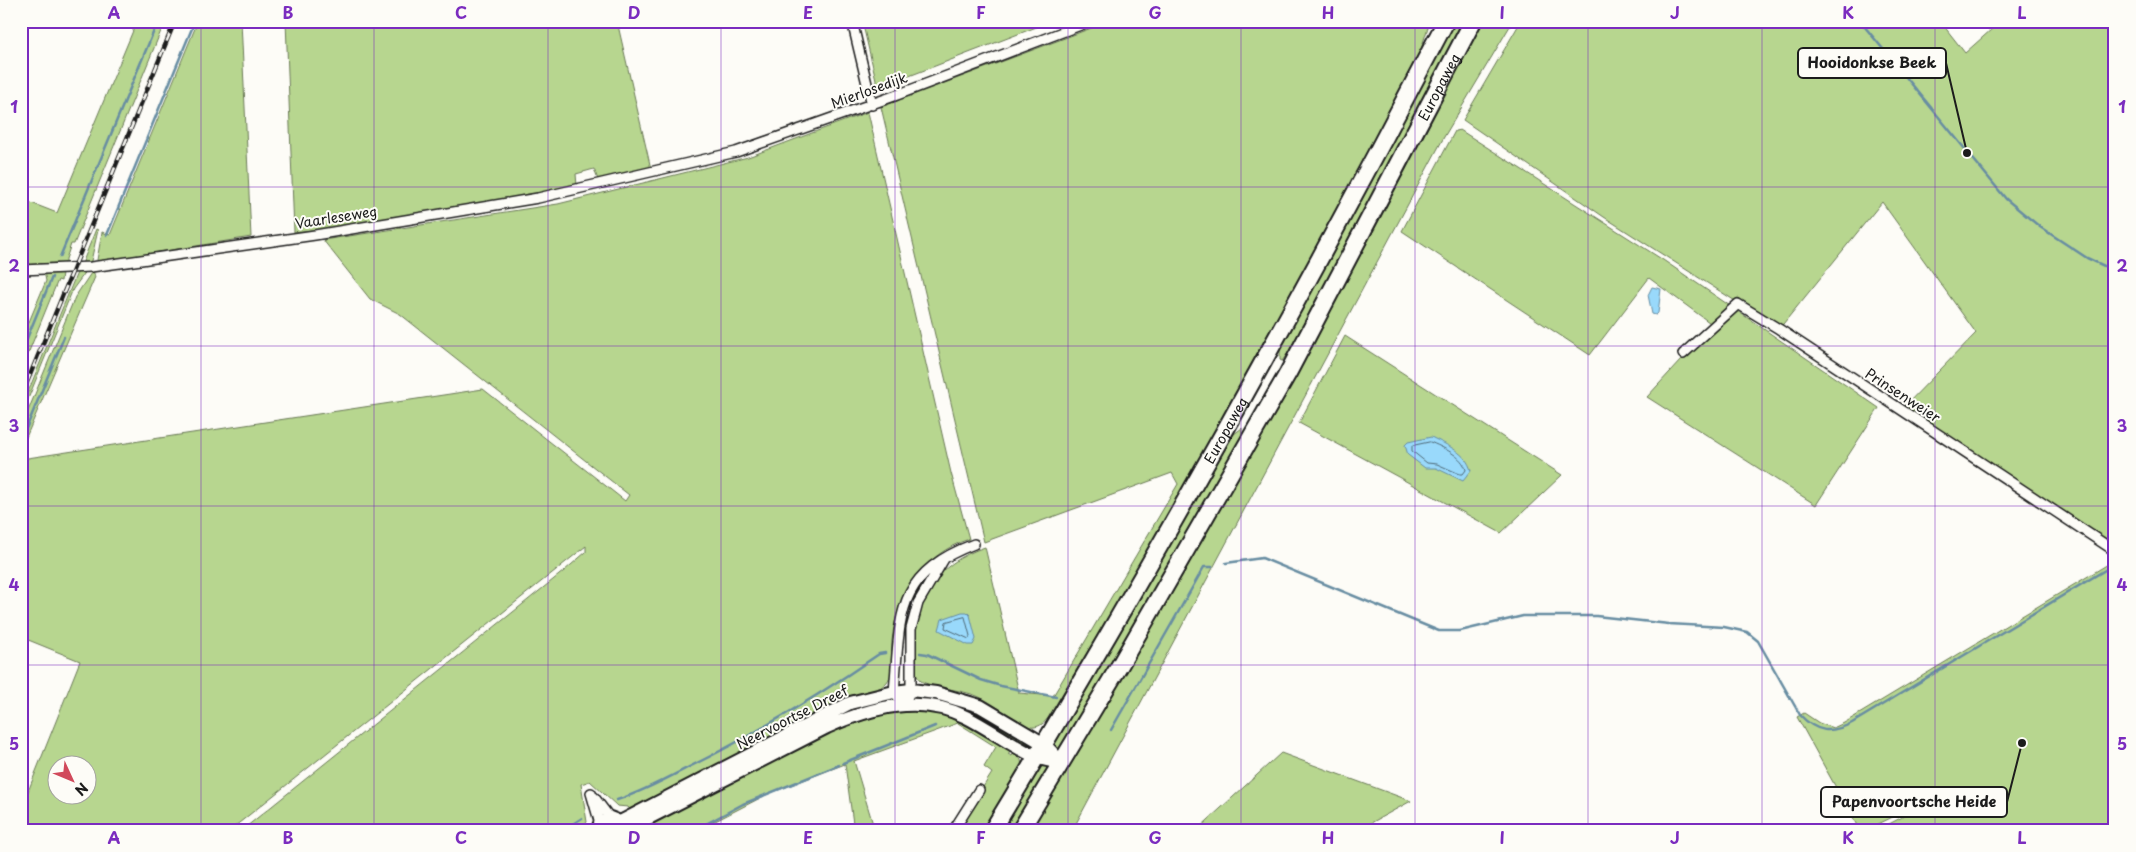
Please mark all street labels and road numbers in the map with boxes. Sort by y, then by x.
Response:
street label: Europaweg [1412,49,1465,124]
street label: Mierlosedijk [828,66,911,114]
street label: Vaarleseweg [294,200,378,234]
street label: Prinsenweier [1861,363,1945,428]
street label: Europaweg [1198,393,1252,467]
street label: Neervoortse Dreef [732,679,853,754]

